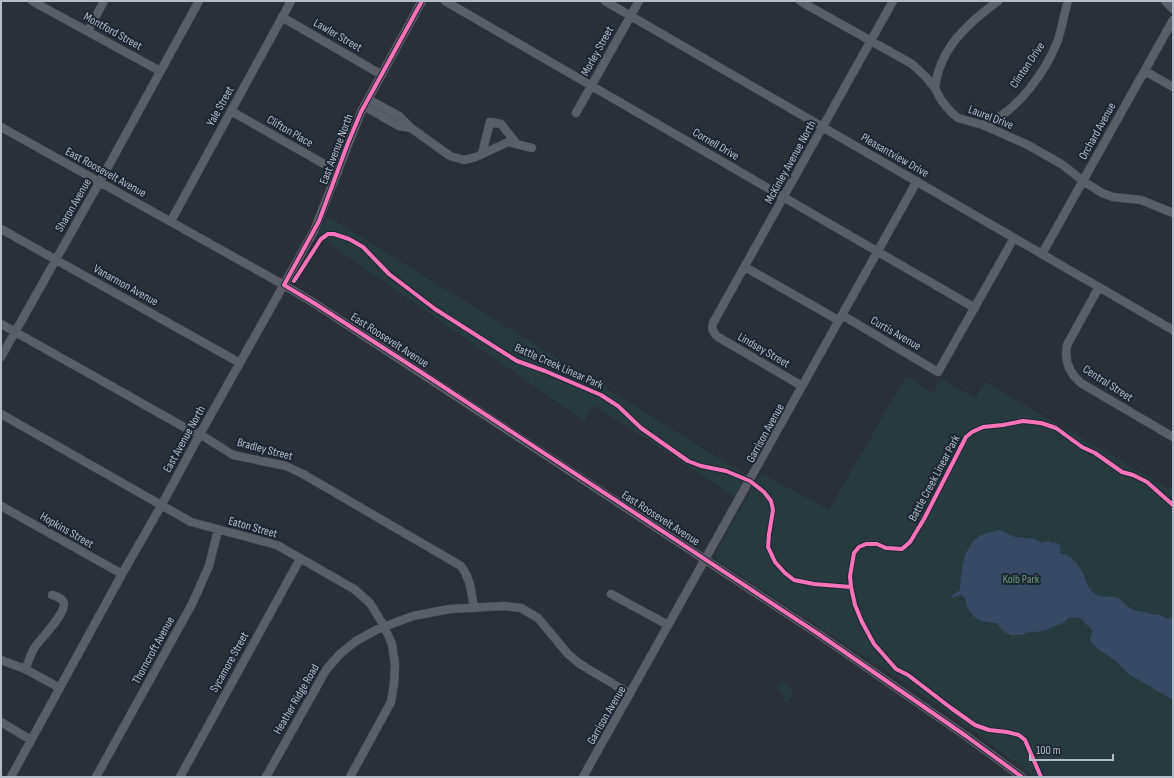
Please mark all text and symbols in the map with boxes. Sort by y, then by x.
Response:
street label: Montford Street [81,9,145,54]
street label: Lawler Street [311,16,365,55]
street label: Morley Street [578,24,617,79]
street label: Clinton Drive [1007,39,1048,91]
street label: Yale Street [203,83,238,129]
street label: Orchard Avenue [1076,100,1119,163]
street label: Laurel Drive [966,102,1016,133]
street label: Clifton Place [264,112,316,151]
street label: East Avenue North [316,112,357,186]
street label: McKinley Avenue North [761,118,820,207]
street label: Cornell Drive [690,125,742,164]
street label: Pleasantview Drive [858,130,931,181]
street label: East Roosevelt Avenue [63,144,149,201]
street label: Sharon Avenue [52,176,95,235]
street label: Vanarmon Avenue [91,261,161,310]
street label: East Roosevelt Avenue [348,310,432,371]
street label: Curtis Avenue [868,313,924,354]
street label: Lindsey Street [735,330,793,372]
street label: Battle Creek Linear Park [512,340,606,393]
street label: Central Street [1080,362,1136,405]
street label: Garrison Avenue [743,401,788,465]
street label: East Avenue North [160,403,209,475]
street label: Battle Creek Linear Park [905,432,964,524]
street label: Bradley Street [235,435,295,464]
street label: East Roosevelt Avenue [619,488,703,549]
street label: Hopkins Street [37,509,97,552]
street label: Eaton Street [227,513,279,542]
park label: Kolb Park [1003,572,1040,587]
street label: Thorncroft Avenue [129,614,178,687]
street label: Sycamore Street [207,629,252,695]
street label: Heather Ridge Road [270,661,323,737]
street label: Garrison Avenue [584,683,629,747]
scale bar [1030,736,1113,762]
text: 100 m [1036,743,1061,758]

